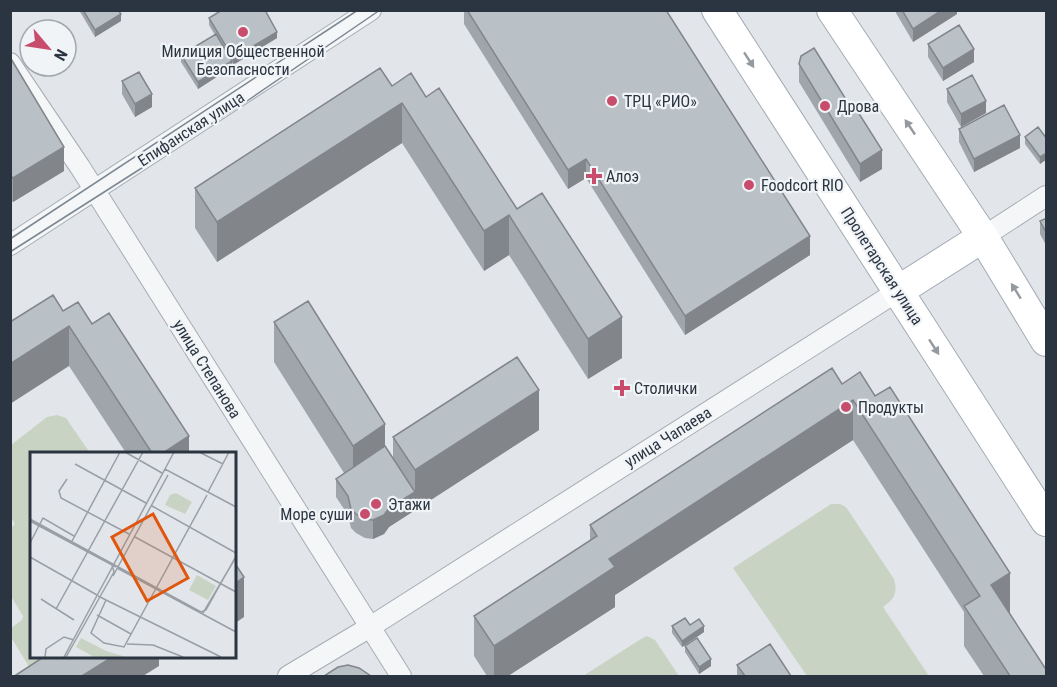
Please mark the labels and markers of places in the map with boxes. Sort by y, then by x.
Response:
marker: Милиция Общественной Безопасности [236,25,250,39]
place label: Милиция Общественной Безопасности [161,42,325,79]
place label: ТРЦ «РИО» [624,92,697,111]
marker: ТРЦ «РИО» [605,94,619,108]
place label: Дрова [837,97,879,116]
marker: Дрова [818,99,832,113]
place label: Алоэ [606,167,639,186]
marker: Алоэ [587,169,601,183]
place label: Foodcort RIO [761,176,844,195]
marker: Foodcort RIO [742,178,756,192]
place label: Столички [634,379,697,398]
marker: Столички [615,381,629,395]
place label: Продукты [858,398,924,417]
marker: Продукты [839,400,853,414]
place label: Этажи [388,495,431,514]
marker: Этажи [369,497,383,511]
place label: Море суши [280,505,353,524]
marker: Море суши [358,507,372,521]

